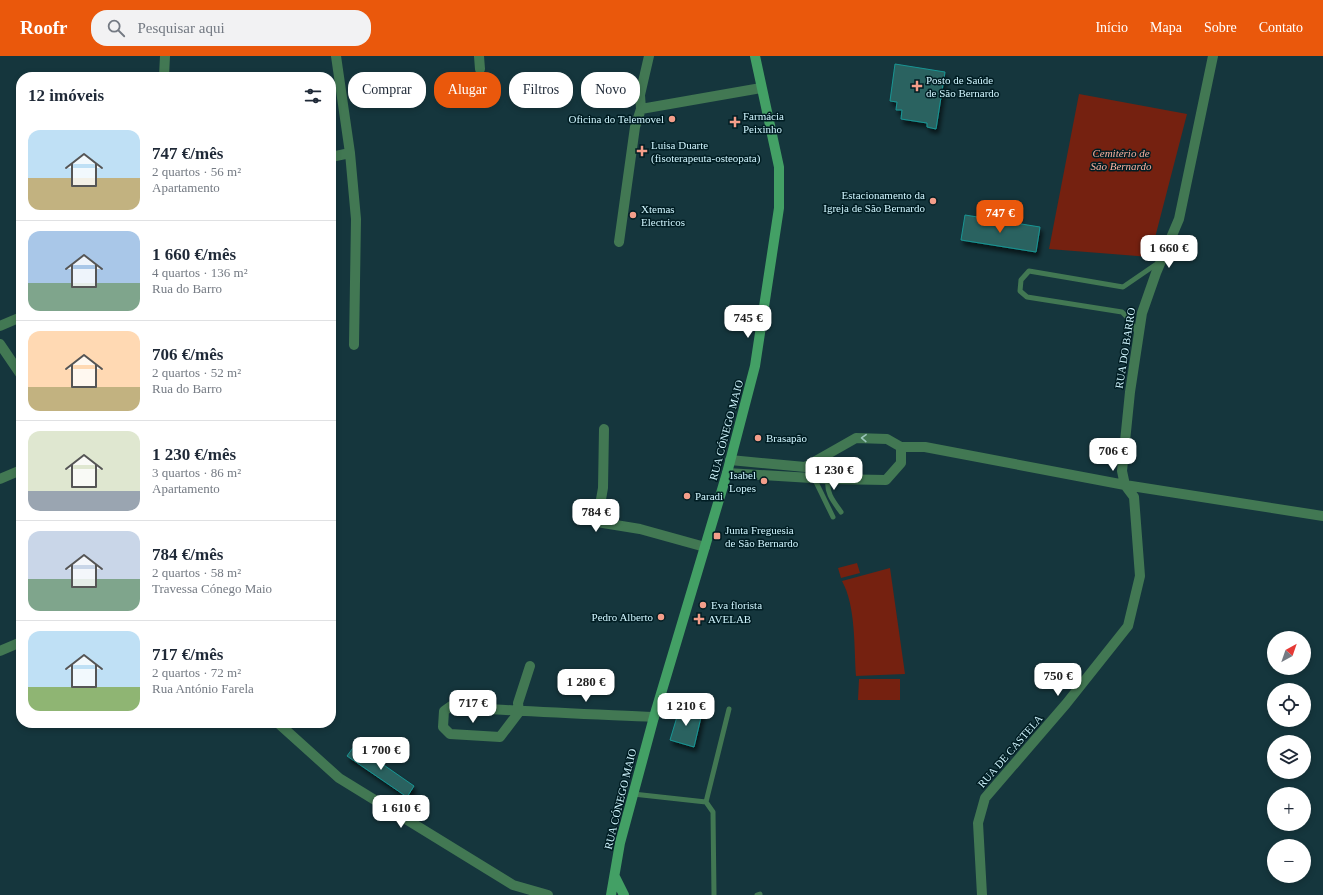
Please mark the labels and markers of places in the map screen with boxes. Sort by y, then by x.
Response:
place label: Posto de Saúde de São Bernardo [926,74,1000,99]
marker: Posto de Saúde de São Bernardo [911,80,923,92]
place label: Farmácia Peixinho [743,110,784,135]
place label: Oficina do Telemovel [568,113,664,125]
marker: Oficina do Telemovel [667,114,677,124]
marker: Farmácia Peixinho [730,117,740,127]
place label: Luisa Duarte (fisoterapeuta-osteopata) [651,139,761,165]
marker: Luisa Duarte (fisoterapeuta-osteopata) [636,145,648,157]
place label: Estacionamento da Igreja de São Bernardo [823,189,925,214]
marker: Estacionamento da Igreja de São Bernardo [928,196,938,206]
pin: 747 € [972,200,1028,234]
place label: Xtemas Electricos [641,203,685,228]
marker: Xtemas Electricos [628,210,638,220]
pin: 1 660 € [1132,235,1206,269]
pin: 745 € [720,305,776,339]
place label: Brasapão [766,432,807,444]
marker: Brasapão [753,433,763,443]
pin: 706 € [1085,438,1141,472]
pin: 1 230 € [797,457,871,491]
place label: Isabel Lopes [729,469,756,494]
marker: Isabel Lopes [759,476,769,486]
place label: Paradi [695,490,723,502]
marker: Paradi [682,491,692,501]
pin: 784 € [568,499,624,533]
place label: Junta Freguesia de São Bernardo [725,524,799,549]
marker: Junta Freguesia de São Bernardo [712,531,722,541]
place label: Eva florista [711,599,762,611]
marker: Eva florista [698,600,708,610]
place label: Pedro Alberto [592,611,653,623]
marker: Pedro Alberto [656,612,666,622]
marker: AVELAB [693,613,705,625]
place label: AVELAB [708,613,751,625]
pin: 750 € [1030,663,1086,697]
pin: 1 280 € [549,669,623,703]
pin: 717 € [445,690,501,724]
pin: 1 210 € [649,693,723,727]
pin: 1 700 € [344,737,418,771]
pin: 1 610 € [364,795,438,829]

